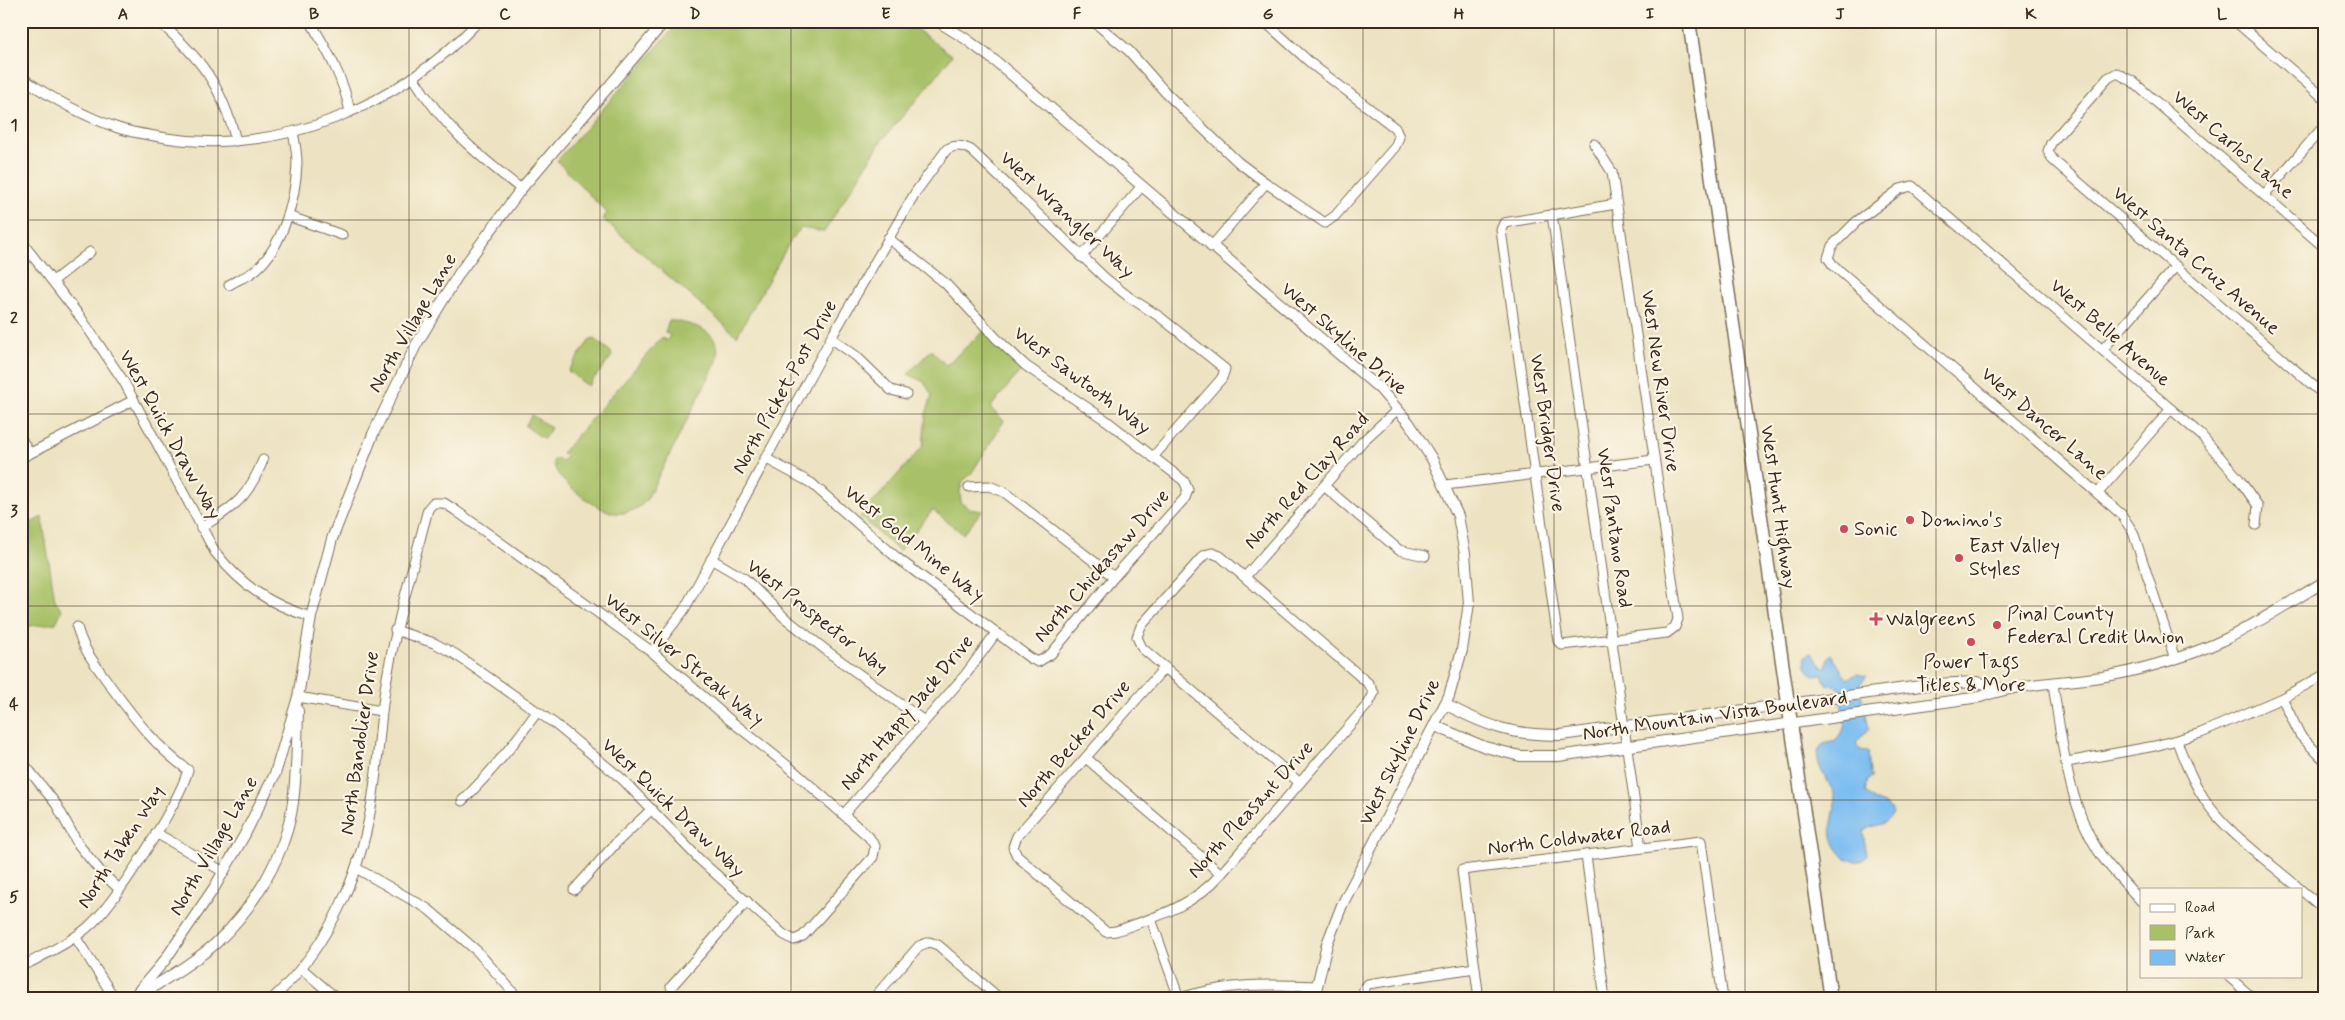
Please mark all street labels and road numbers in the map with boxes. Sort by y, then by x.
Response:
street label: West Carlos Lane [2166,85,2300,206]
street label: West Wrangler Way [994,145,1140,285]
street label: West Santa Cruz Avenue [2106,180,2286,342]
street label: North Village Lane [362,248,464,398]
street label: West Belle Avenue [2044,273,2176,393]
street label: West Skyline Drive [1275,276,1413,402]
street label: West New River Drive [1634,288,1686,474]
street label: North Picket Post Drive [726,295,844,479]
street label: West Sawtooth Way [1008,320,1156,442]
street label: West Quick Draw Way [112,345,228,525]
street label: West Bridger Drive [1523,352,1571,514]
street label: West Dancer Lane [1975,361,2113,487]
street label: North Red Clay Road [1238,407,1376,555]
street label: West Hunt Highway [1751,424,1803,591]
street label: West Pantano Road [1589,446,1639,610]
street label: West Gold Mine Way [838,479,990,609]
street label: North Chickasaw Drive [1028,484,1176,648]
street label: West Prospector Way [741,553,893,681]
street label: West Silver Streak Way [598,587,770,733]
street label: North Happy Jack Drive [834,629,980,797]
street label: North Bandolier Drive [334,650,386,836]
street label: North Becker Drive [1011,674,1137,814]
street label: West Skyline Drive [1353,674,1447,830]
street label: North Mountain Vista Boulevard [1581,684,1849,748]
street label: West Quick Draw Way [595,732,751,884]
street label: North Pleasant Drive [1182,735,1320,885]
street label: North Village Lane [163,771,265,921]
street label: North Taben Way [71,780,171,914]
street label: North Coldwater Road [1486,813,1672,863]

